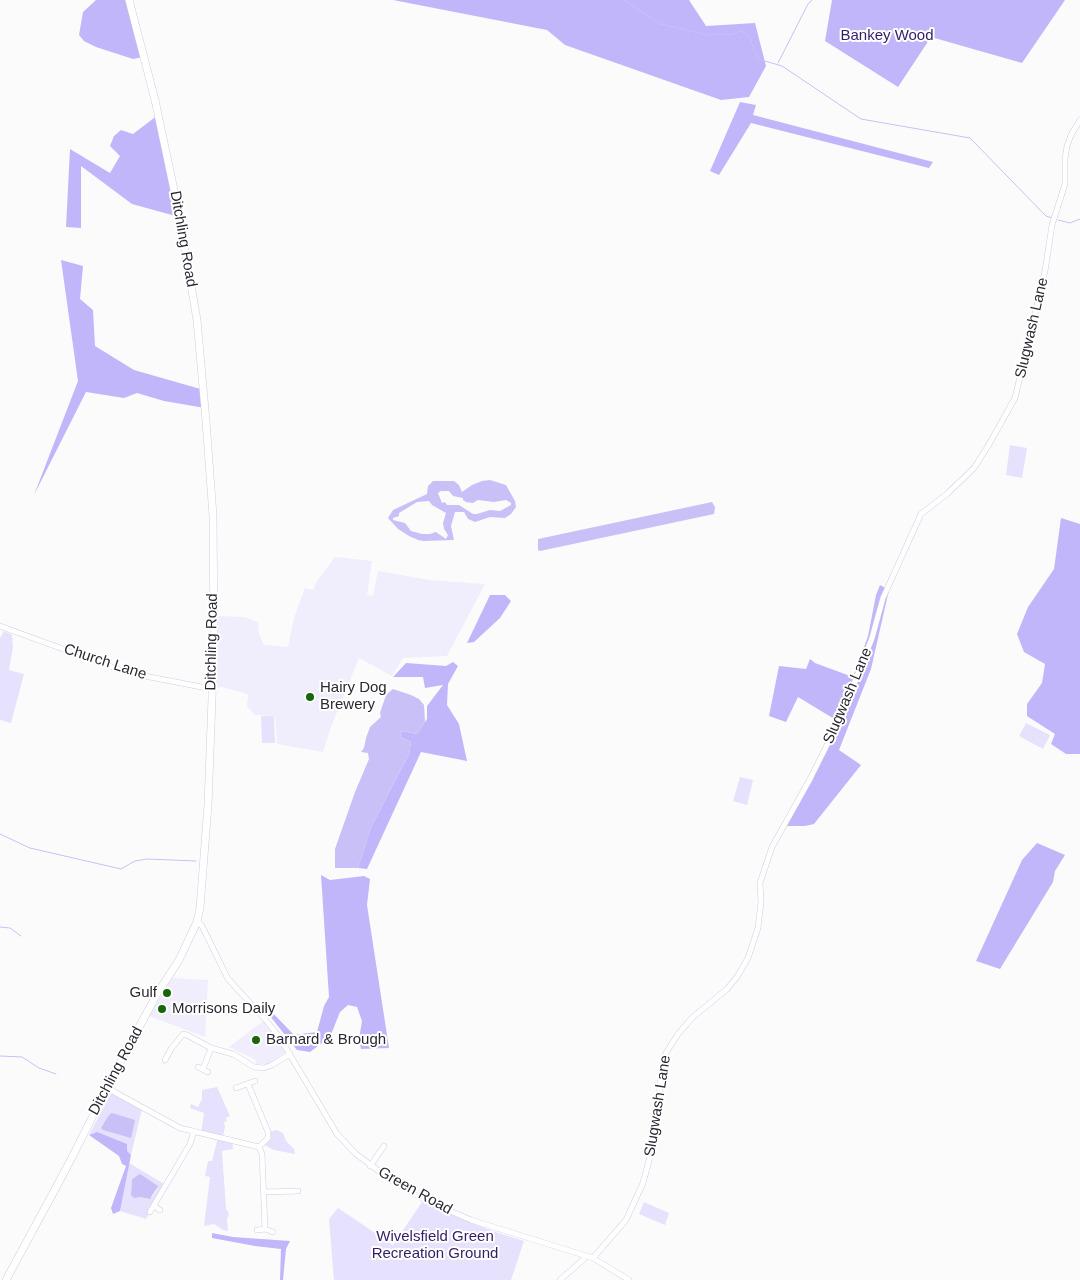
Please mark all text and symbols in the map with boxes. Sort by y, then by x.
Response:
park label: Bankey Wood [840,27,934,45]
street label: Ditchling Road [166,189,200,289]
street label: Slugwash Lane [1012,276,1052,380]
street label: Ditchling Road [202,593,222,691]
street label: Church Lane [61,640,149,684]
street label: Slugwash Lane [820,645,876,747]
place label: Hairy Dog Brewery [320,679,387,714]
marker: Hairy Dog Brewery [304,691,316,703]
place label: Gulf [129,984,157,1002]
marker: Gulf [161,987,173,999]
place label: Morrisons Daily [172,1000,275,1018]
marker: Morrisons Daily [156,1003,168,1015]
street label: Ditchling Road [85,1024,147,1118]
place label: Barnard & Brough [266,1031,386,1049]
marker: Barnard & Brough [250,1034,262,1046]
street label: Slugwash Lane [641,1054,675,1158]
street label: Green Road [375,1163,455,1219]
park label: Wivelsfield Green Recreation Ground [372,1228,498,1263]

